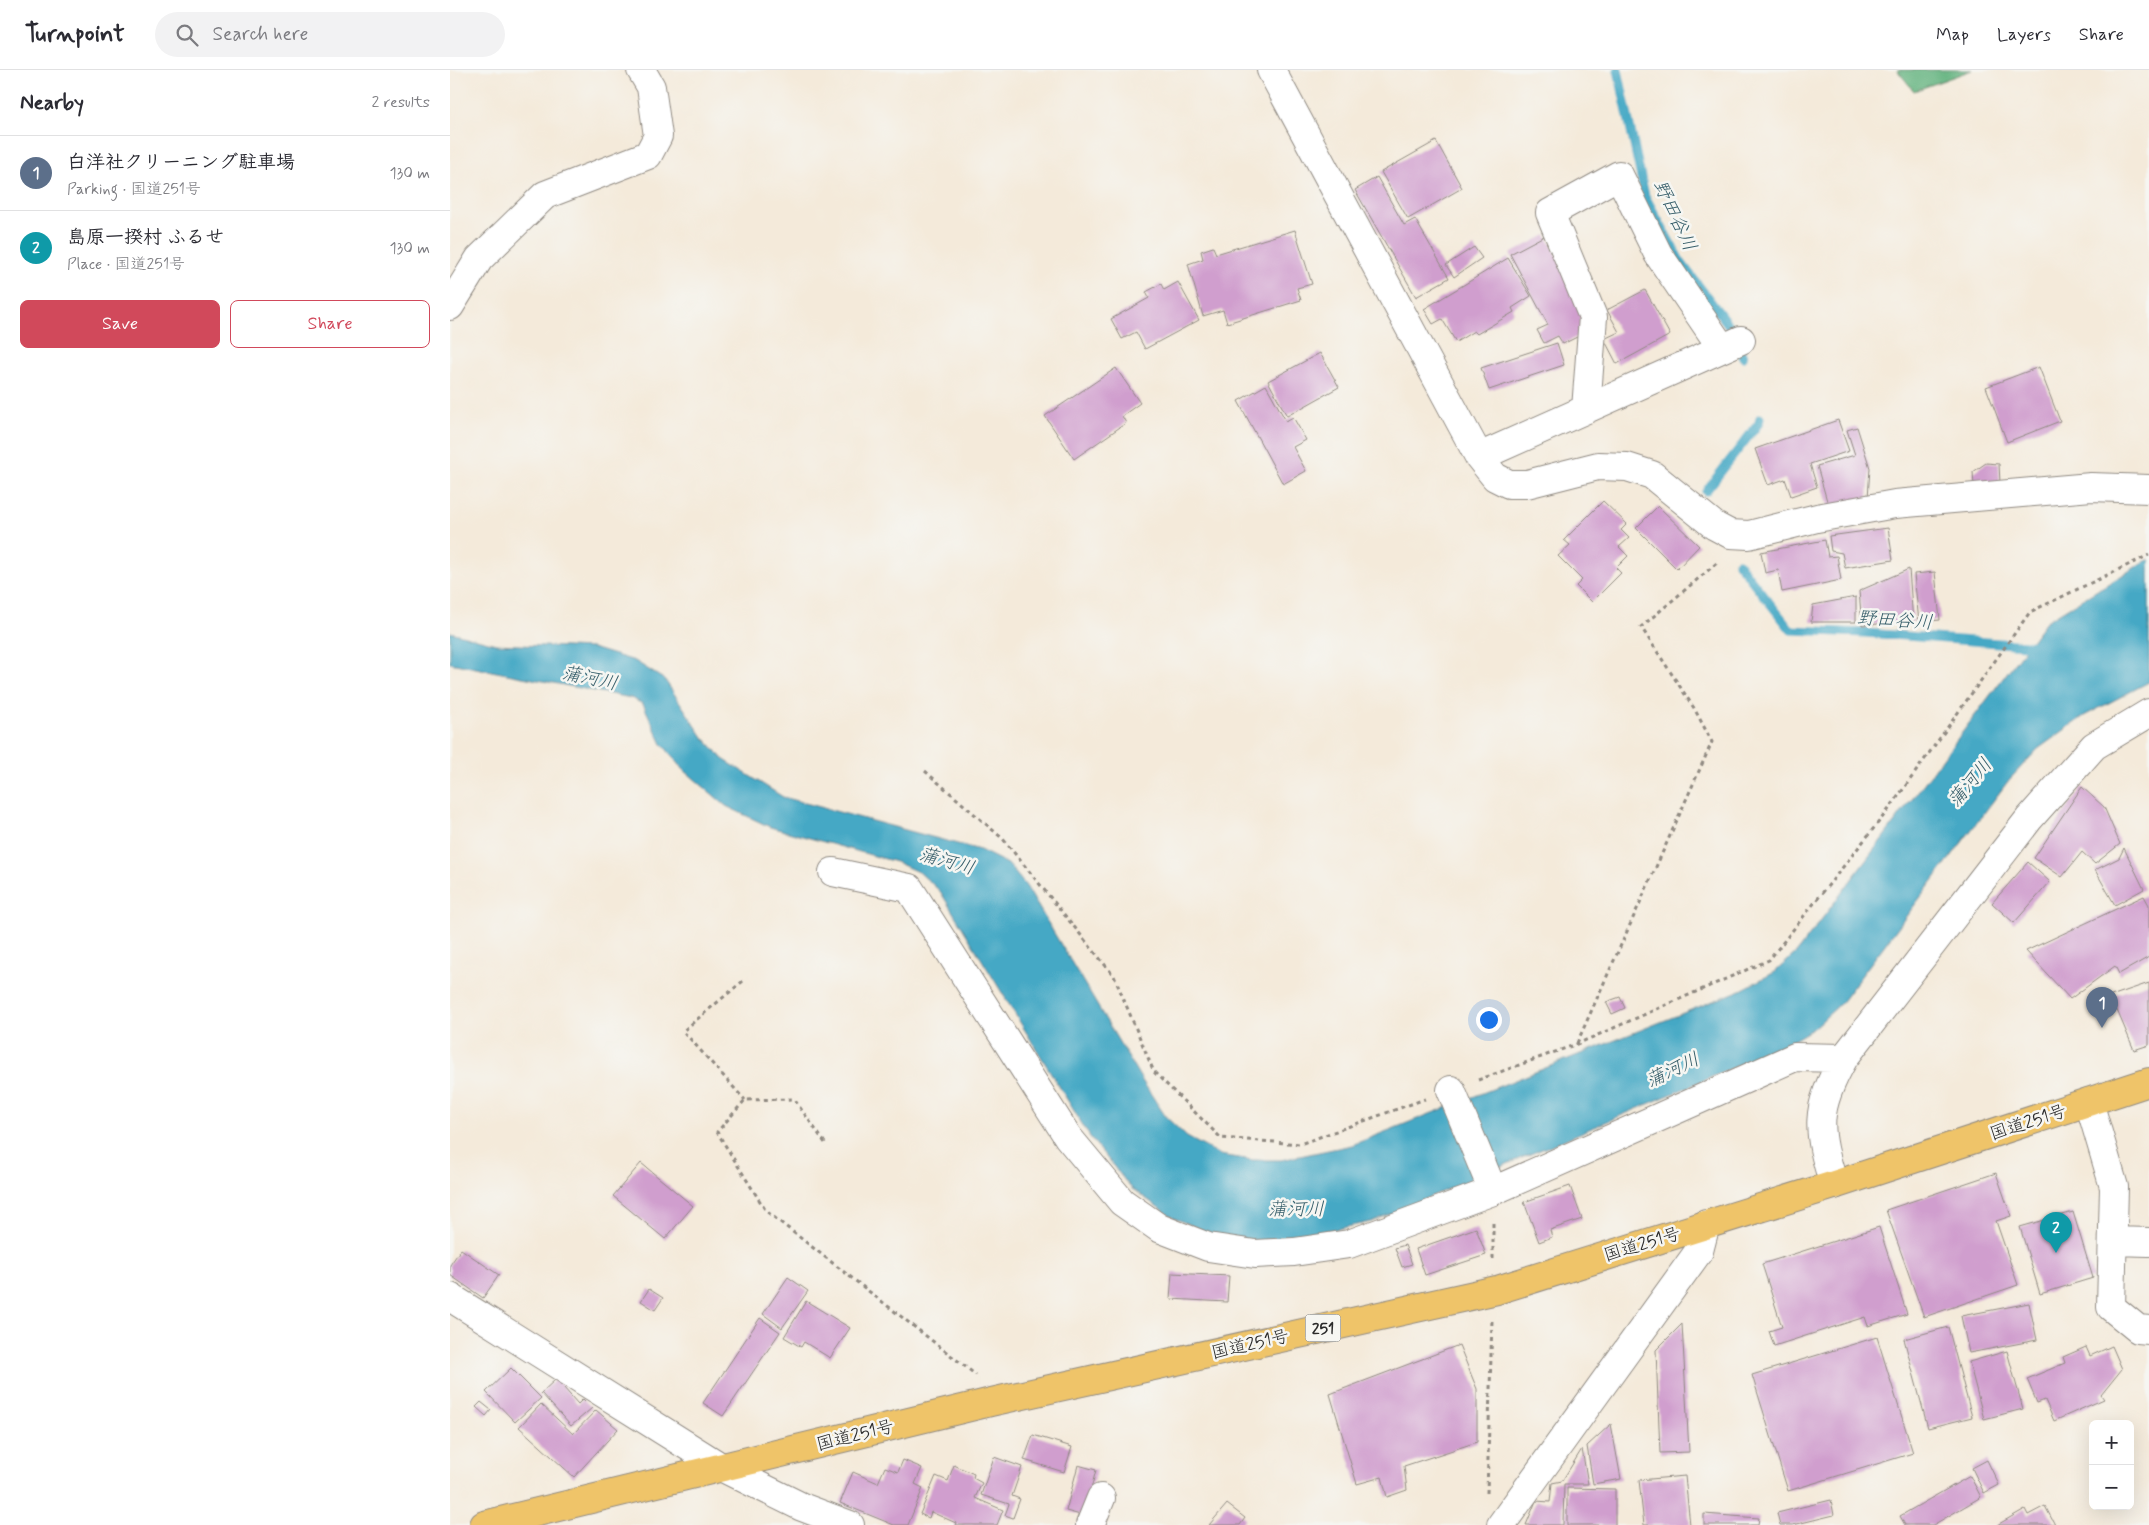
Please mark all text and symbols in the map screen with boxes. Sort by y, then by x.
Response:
search box [155,12,505,57]
text: Turnpoint [25,19,125,50]
icon: search [173,21,201,49]
text: Search here [213,22,308,47]
text: Map [1936,23,1969,47]
text: Layers [1997,23,2051,47]
text: Share [2079,23,2124,47]
text: Nearby [20,89,84,117]
text: 2 results [372,92,430,113]
text: 白洋社クリーニング駐車場 [67,150,295,175]
text: 1 [32,163,40,184]
text: 130 m [389,163,430,184]
water label: 野田谷川 [1647,176,1702,255]
text: Parking · 国道251号 [67,179,201,200]
text: 島原一揆村 ふるせ [67,225,224,250]
text: 2 [32,238,40,259]
text: 130 m [389,238,430,259]
text: Place · 国道251号 [67,254,185,275]
button: Save [20,300,220,348]
button: Share [230,300,430,348]
water label: 野田谷川 [1856,605,1934,636]
water label: 蒲河川 [559,660,620,697]
water label: 蒲河川 [1942,753,1998,813]
water label: 蒲河川 [916,842,977,881]
pin: 1 [2086,987,2118,1028]
your location [1476,1007,1502,1033]
water label: 蒲河川 [1642,1047,1704,1094]
street label: 国道251号 [1987,1099,2070,1147]
water label: 蒲河川 [1267,1197,1325,1222]
pin: 2 [2040,1212,2072,1253]
street label: 国道251号 [1601,1222,1684,1268]
road number: 251 [1306,1314,1340,1342]
street label: 国道251号 [1209,1324,1292,1366]
street label: 国道251号 [814,1415,897,1457]
map controls [2089,1420,2134,1510]
button: + [2089,1420,2134,1465]
button: − [2089,1465,2134,1510]

